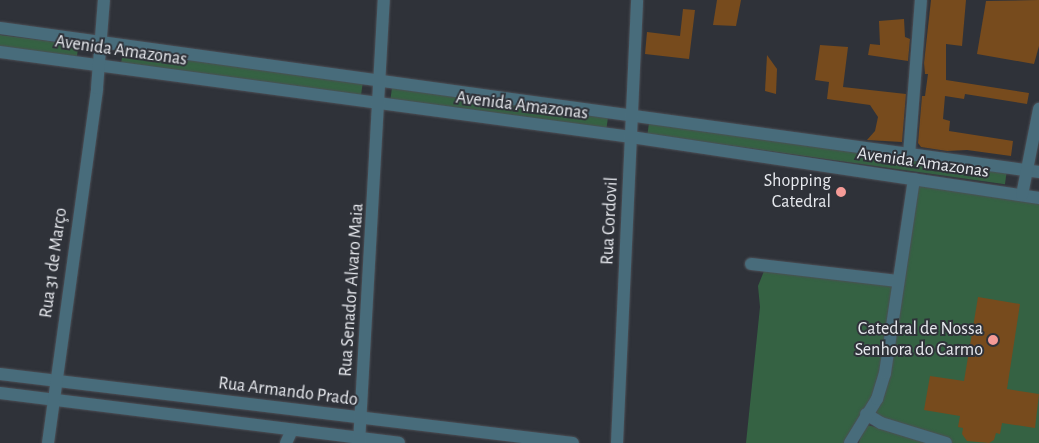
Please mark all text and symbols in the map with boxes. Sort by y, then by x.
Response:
street label: Avenida Amazonas [54,31,188,71]
street label: Avenida Amazonas [455,87,589,125]
street label: Avenida Amazonas [856,143,990,183]
place label: Shopping Catedral [764,171,831,213]
street label: Rua Cordovil [597,177,623,265]
marker: Shopping Catedral [835,186,847,198]
street label: Rua Senador Alvaro Maia [335,203,369,377]
street label: Rua 31 de Março [36,207,72,319]
place label: Catedral de Nossa Senhora do Carmo [855,319,983,362]
marker: Catedral de Nossa Senhora do Carmo [987,334,999,346]
street label: Rua Armando Prado [217,373,359,411]

